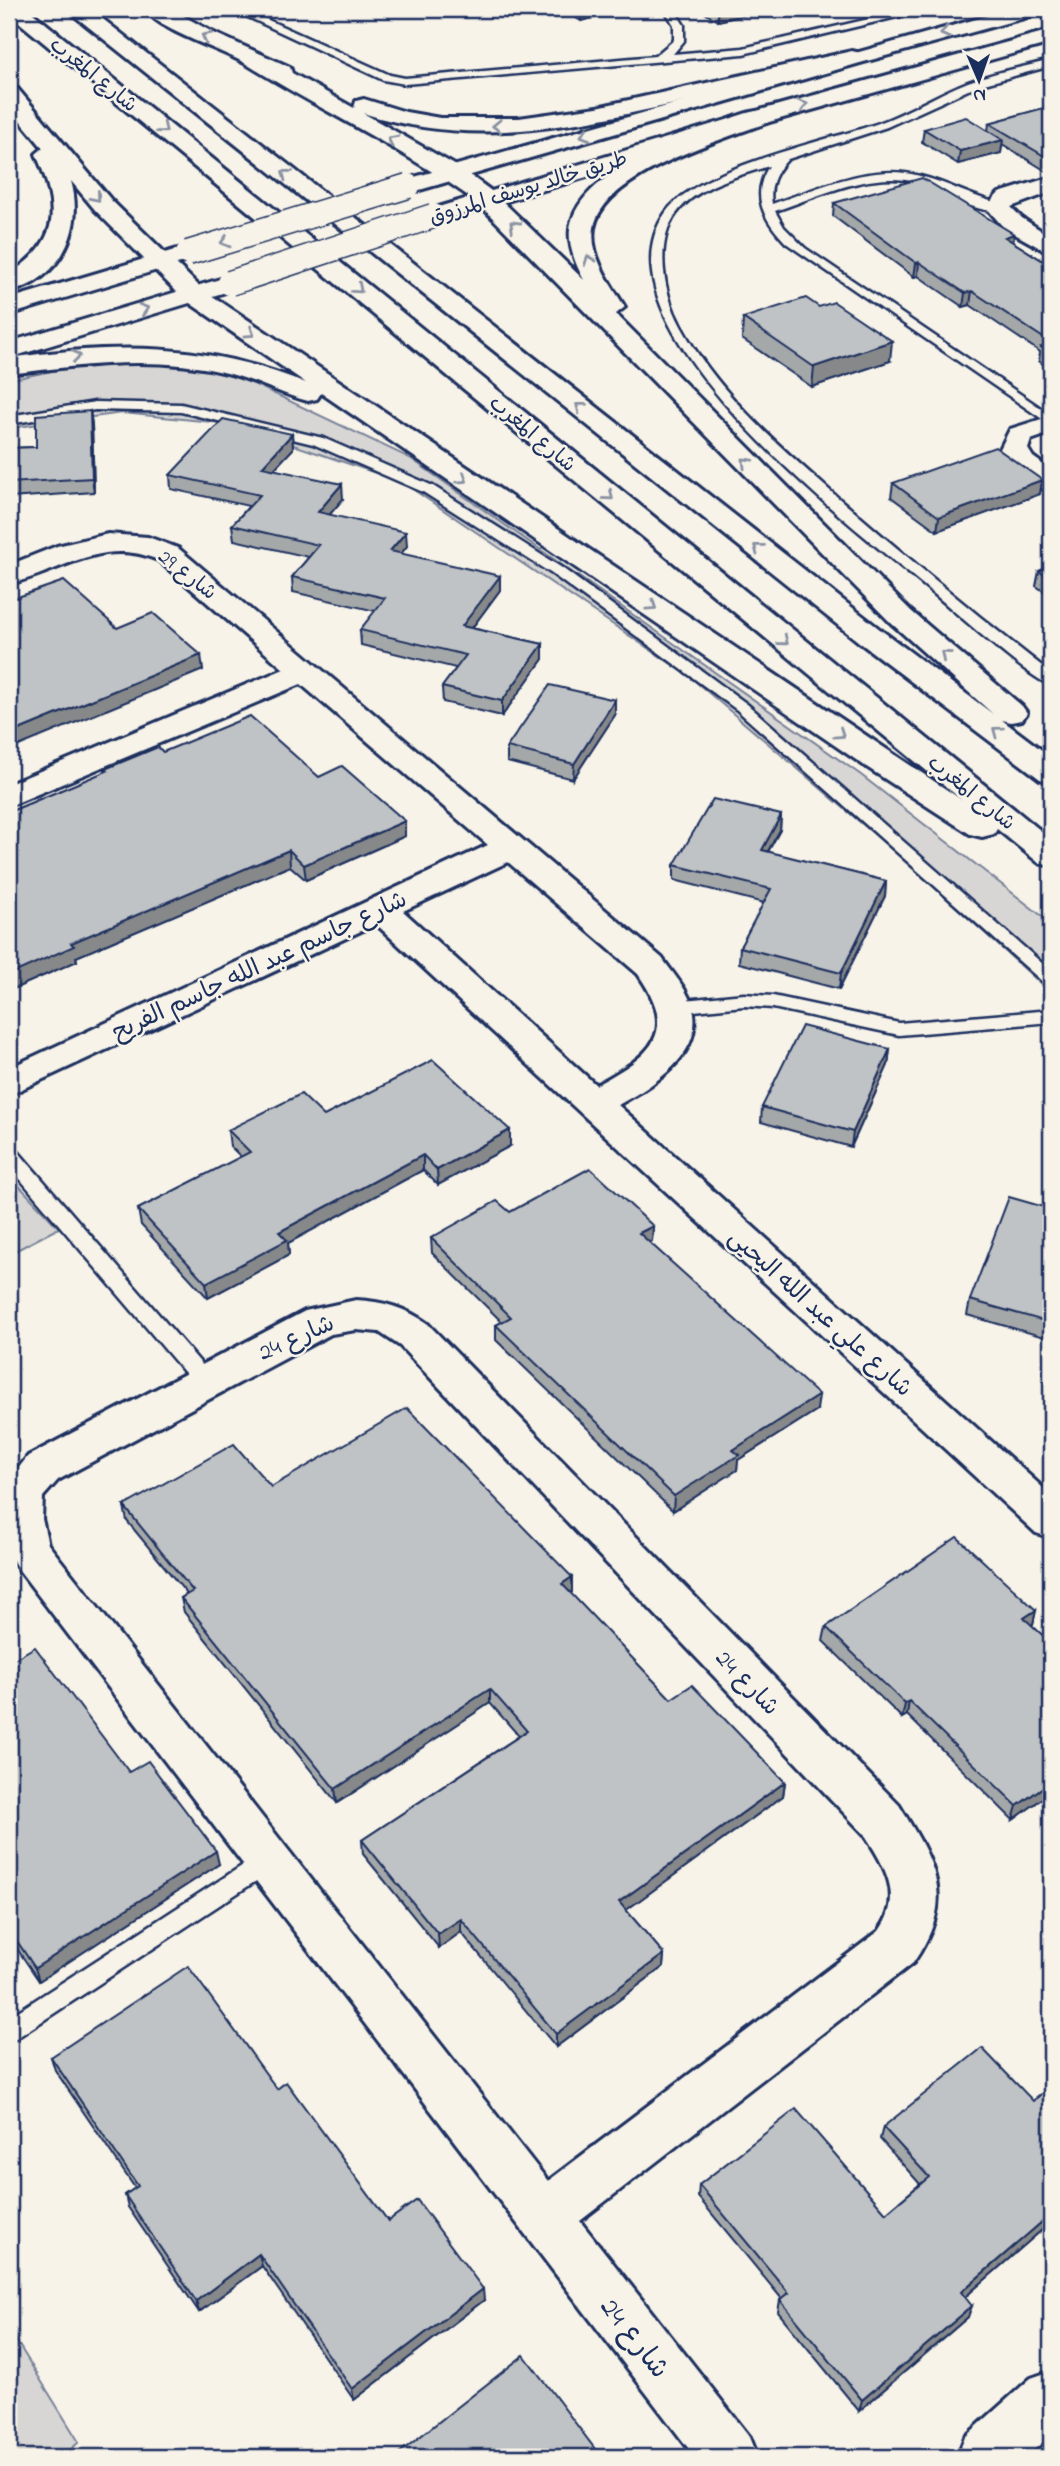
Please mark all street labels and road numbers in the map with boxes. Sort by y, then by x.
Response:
street label: شارع المغرب [42,31,143,120]
street label: طريق خالد يوسف المرزوق [426,144,631,233]
street label: شارع المغرب [482,389,582,480]
street label: شارع 29 [151,543,223,608]
street label: شارع المغرب [920,749,1021,838]
street label: شارع جاسم عبد الله جاسم الفريح [107,883,413,1051]
street label: شارع علي عبد الله اليحيى [719,1221,919,1407]
street label: شارع 24 [253,1307,341,1371]
street label: شارع 24 [706,1643,786,1725]
street label: شارع 24 [588,2290,678,2388]

